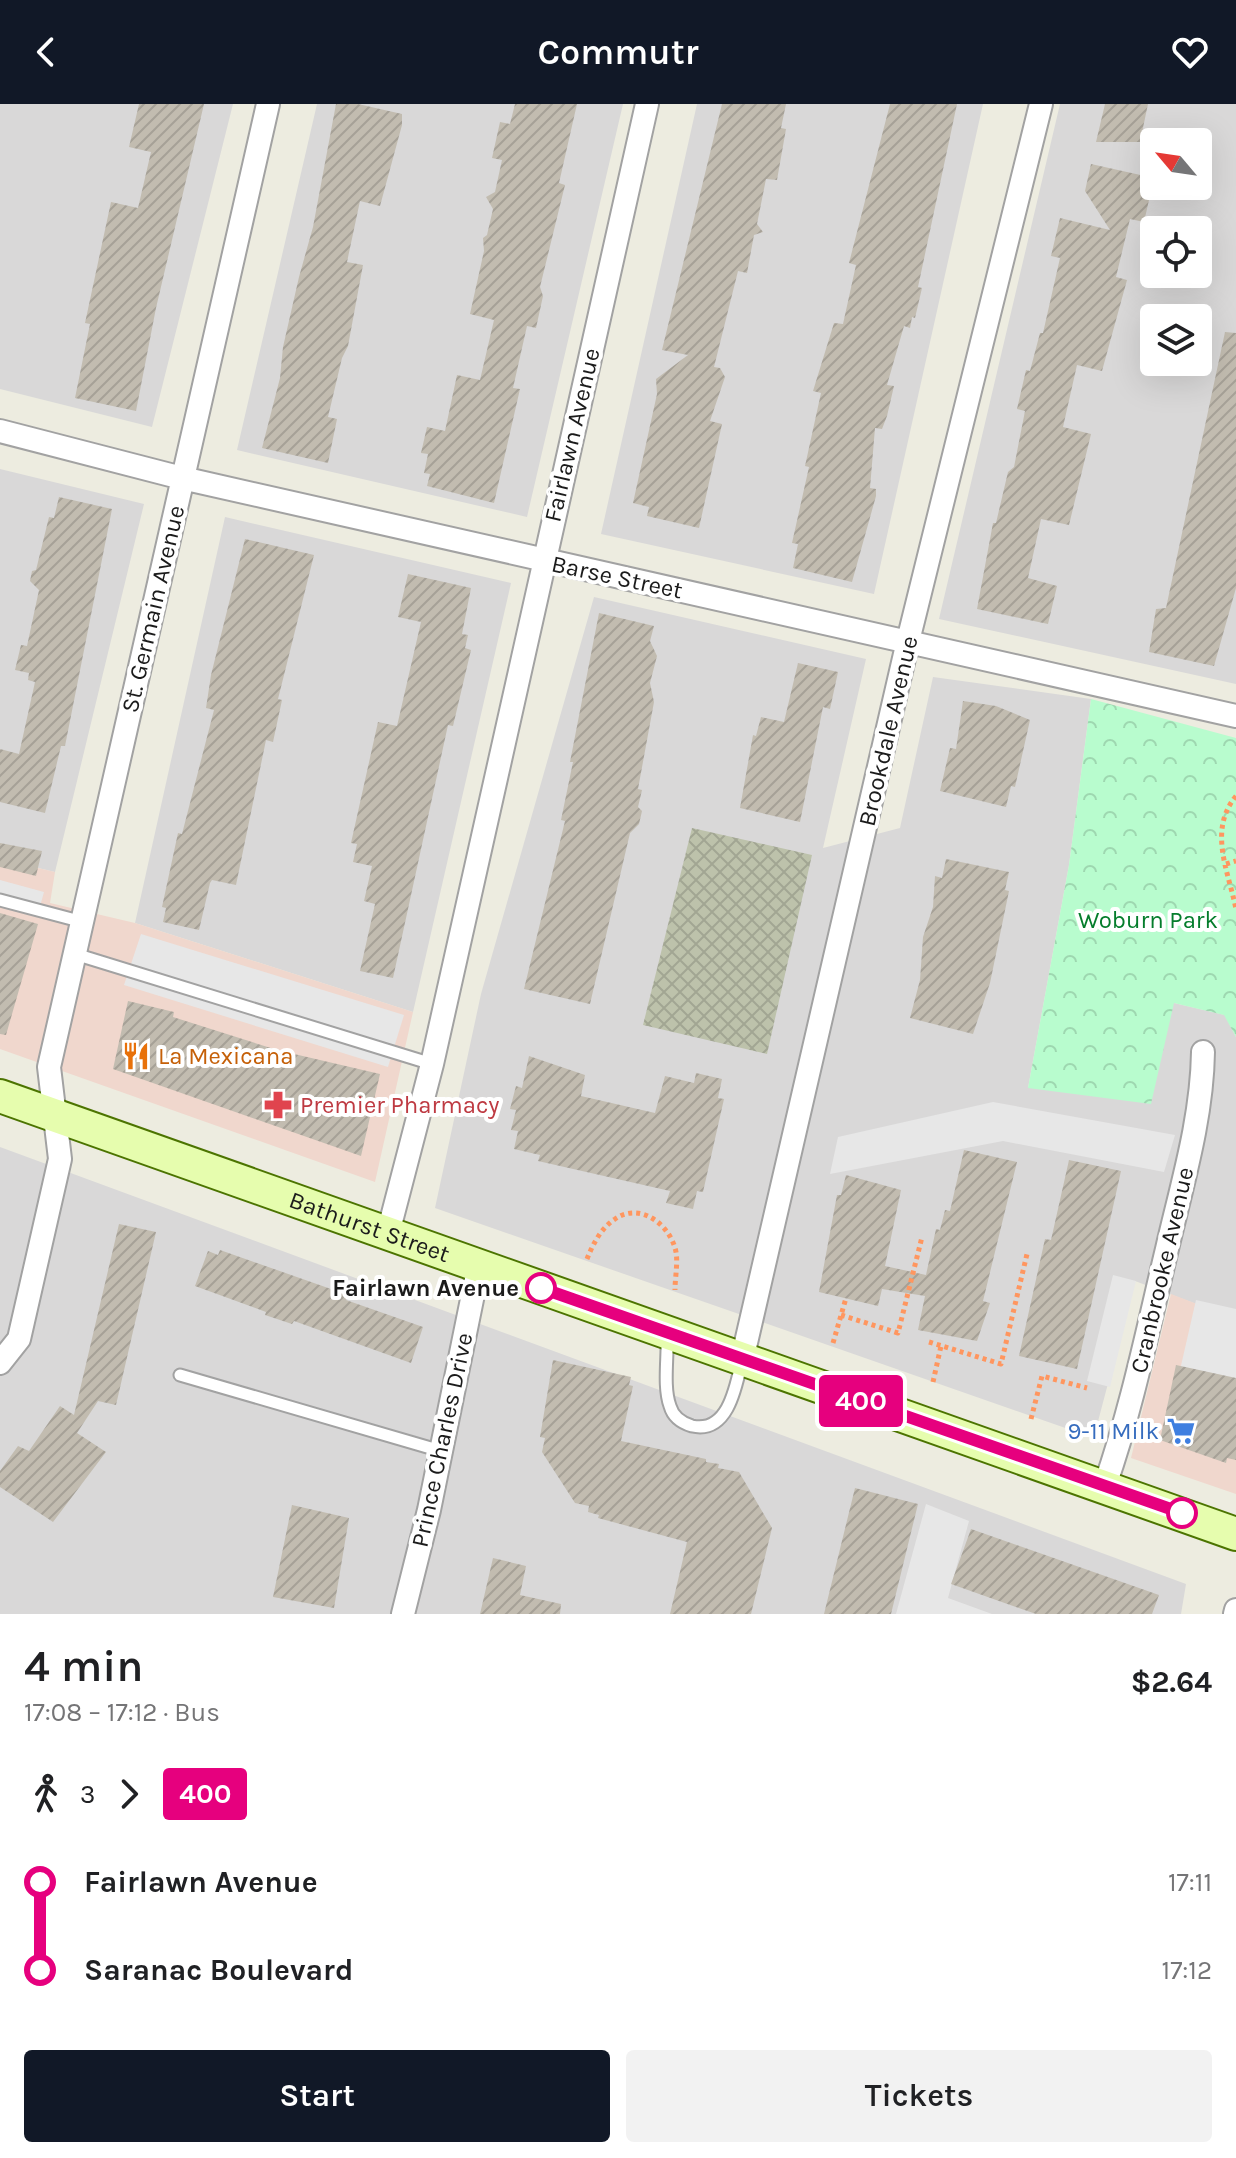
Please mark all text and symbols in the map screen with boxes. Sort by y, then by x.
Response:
icon: back [24,30,68,74]
icon: heart [1168,30,1212,74]
text: Commutr [537,31,699,73]
north arrow [1140,128,1212,200]
map controls [1140,128,1212,376]
button: locate [1140,216,1212,288]
button: layers [1140,304,1212,376]
street label: Fairlawn Avenue [538,345,606,525]
street label: St. Germain Avenue [116,503,190,715]
street label: Barse Street [549,549,685,605]
street label: Brookdale Avenue [852,633,924,829]
park label: Woburn Park [1078,906,1218,934]
restaurant icon: La Mexicana [121,1041,151,1071]
place label: La Mexicana [158,1042,294,1070]
pharmacy icon: Premier Pharmacy [263,1090,293,1120]
place label: Premier Pharmacy [300,1091,499,1119]
street label: Cranbrooke Avenue [1125,1164,1199,1376]
street label: Bathurst Street [286,1186,453,1268]
marker: Fairlawn Avenue [526,1273,556,1303]
place label: Fairlawn Avenue [332,1274,519,1302]
street label: Prince Charles Drive [406,1330,478,1550]
line badge: 400 [815,1375,907,1427]
text: 400 [835,1384,887,1417]
supermarket icon: 9-11 Milk [1166,1416,1196,1446]
place label: 9-11 Milk [1067,1417,1159,1445]
unlabelled marker [1167,1498,1197,1528]
text: 4 min [24,1641,144,1692]
text: $2.64 [1131,1664,1212,1700]
text: 17:08 – 17:12 · Bus [24,1697,220,1728]
icon: walk [24,1772,68,1816]
icon: forward [107,1772,151,1816]
text: 400 [179,1777,231,1810]
text: 3 [80,1779,95,1810]
text: Fairlawn Avenue [84,1864,318,1900]
text: 17:11 [1168,1867,1212,1898]
text: Saranac Boulevard [84,1952,353,1988]
text: 17:12 [1162,1955,1212,1986]
button: Start [24,2050,610,2142]
button: Tickets [626,2050,1212,2142]

